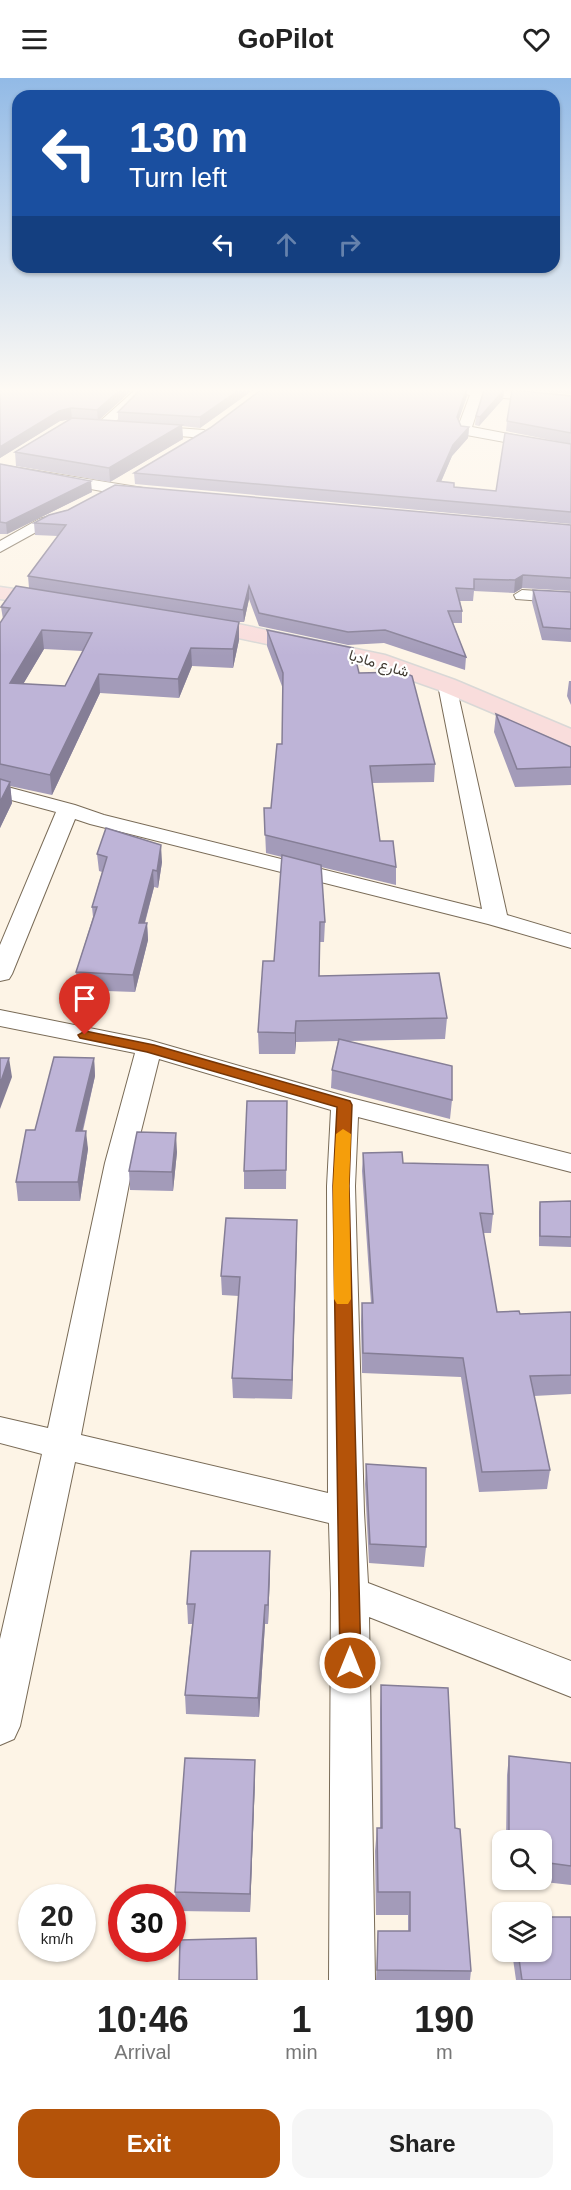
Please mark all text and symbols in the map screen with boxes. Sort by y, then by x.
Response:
icon: menu [18,23,51,56]
icon: heart [520,23,553,56]
text: GoPilot [238,24,334,54]
icon: left [30,114,108,192]
text: 130 m [129,114,248,161]
text: Turn left [129,163,227,193]
icon: left [207,228,240,261]
icon: ahead [270,228,303,261]
icon: right [333,228,366,261]
street label: شارع مادبا [346,646,411,683]
pin [59,973,110,1035]
icon: arrive [68,982,101,1015]
position arrow [318,1631,382,1695]
map controls [492,1830,552,1962]
button: search [492,1830,552,1890]
speed limit sign: 30 [108,1884,186,1962]
text: 20 [40,1899,74,1932]
button: layers [492,1902,552,1962]
text: km/h [41,1930,73,1947]
text: 10:46 [97,1999,189,2040]
text: 1 [291,1999,311,2040]
text: 190 [414,1999,474,2040]
text: Arrival [114,2041,171,2063]
text: min [285,2041,318,2063]
text: m [436,2041,453,2063]
button: Exit [18,2109,280,2178]
button: Share [292,2109,553,2178]

